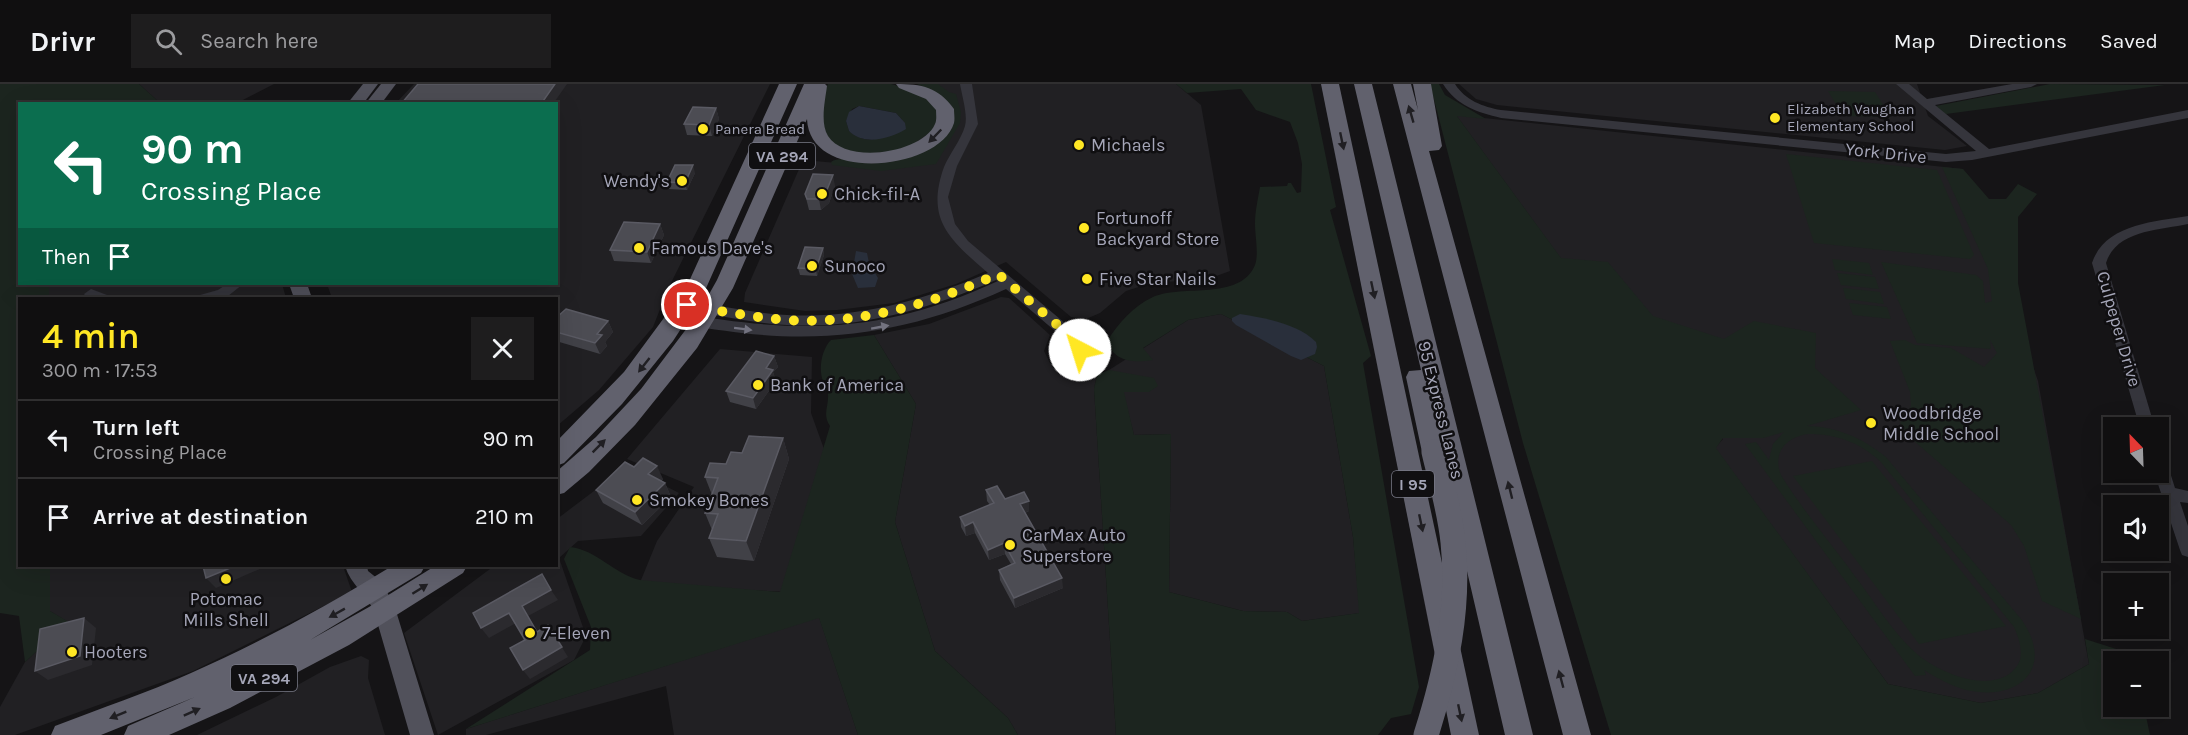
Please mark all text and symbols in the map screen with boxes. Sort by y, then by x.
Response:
search box [131,14,551,68]
text: Drivr [30,25,95,58]
icon: search [152,25,185,58]
text: Search here [200,28,318,54]
text: Map [1894,29,1935,53]
text: Directions [1968,29,2067,53]
text: Saved [2100,29,2158,53]
place label: Elizabeth Vaughan Elementary School [1787,100,1914,135]
one-way arrow [1405,105,1415,123]
marker: Elizabeth Vaughan Elementary School [1768,111,1782,125]
place label: Panera Bread [715,120,805,138]
marker: Panera Bread [696,122,710,136]
text: 90 m [141,124,244,174]
icon: left [42,126,120,204]
one-way arrow [928,128,942,143]
one-way arrow [1338,132,1347,151]
place label: Michaels [1091,134,1165,156]
marker: Michaels [1072,138,1086,152]
street label: York Drive [1844,138,1928,168]
road number: VA 294 [749,143,815,169]
place label: Wendy's [603,170,670,192]
marker: Wendy's [675,174,689,188]
text: Crossing Place [141,175,322,207]
place label: Chick-fil-A [834,183,920,205]
marker: Chick-fil-A [815,187,829,201]
place label: Fortunoff Backyard Store [1096,207,1219,250]
marker: Fortunoff Backyard Store [1077,221,1091,235]
place label: Famous Dave's [651,237,773,259]
icon: arrive [103,240,136,273]
marker: Famous Dave's [632,241,646,255]
text: Then [42,244,91,270]
place label: Sunoco [824,255,886,277]
marker: Sunoco [805,259,819,273]
place label: Five Star Nails [1099,268,1217,290]
street label: Culpeper Drive [2092,269,2146,389]
marker: Five Star Nails [1080,272,1094,286]
pin [661,279,712,330]
one-way arrow [1369,281,1378,300]
icon: arrive [670,288,703,321]
text: 4 min [42,315,140,357]
button: close [471,317,534,380]
position arrow [1048,318,1112,382]
one-way arrow [871,322,890,331]
one-way arrow [734,325,753,334]
street label: 95 Express Lanes [1413,339,1469,481]
one-way arrow [638,357,651,373]
text: 300 m · 17:53 [42,359,158,382]
place label: Bank of America [770,374,904,396]
marker: Bank of America [751,378,765,392]
place label: Woodbridge Middle School [1883,402,1999,445]
text: Turn left [93,415,180,441]
marker: Woodbridge Middle School [1864,416,1878,430]
north arrow [2103,417,2169,483]
map controls [2103,417,2169,717]
icon: left [42,423,75,456]
text: 90 m [482,426,534,452]
one-way arrow [592,439,607,453]
text: Crossing Place [93,441,227,464]
road number: I 95 [1392,471,1434,497]
one-way arrow [1505,481,1515,499]
place label: Smokey Bones [649,489,769,511]
marker: Smokey Bones [630,493,644,507]
button: sound [2103,495,2169,561]
icon: arrive [42,501,75,534]
text: Arrive at destination [93,504,308,530]
text: 210 m [475,504,534,530]
one-way arrow [1417,513,1426,532]
place label: CarMax Auto Superstore [1022,524,1126,567]
marker: CarMax Auto Superstore [1003,538,1017,552]
marker: Potomac Mills Shell [219,572,233,586]
button: + [2103,573,2169,639]
one-way arrow [412,583,428,594]
place label: Potomac Mills Shell [183,588,269,631]
one-way arrow [328,608,345,618]
place label: 7-Eleven [542,622,610,644]
marker: 7-Eleven [523,626,537,640]
place label: Hooters [84,641,148,663]
marker: Hooters [65,645,79,659]
button: − [2103,651,2169,717]
road number: VA 294 [231,665,297,691]
one-way arrow [1556,669,1565,687]
one-way arrow [1456,704,1466,723]
one-way arrow [183,707,201,717]
one-way arrow [109,710,127,720]

